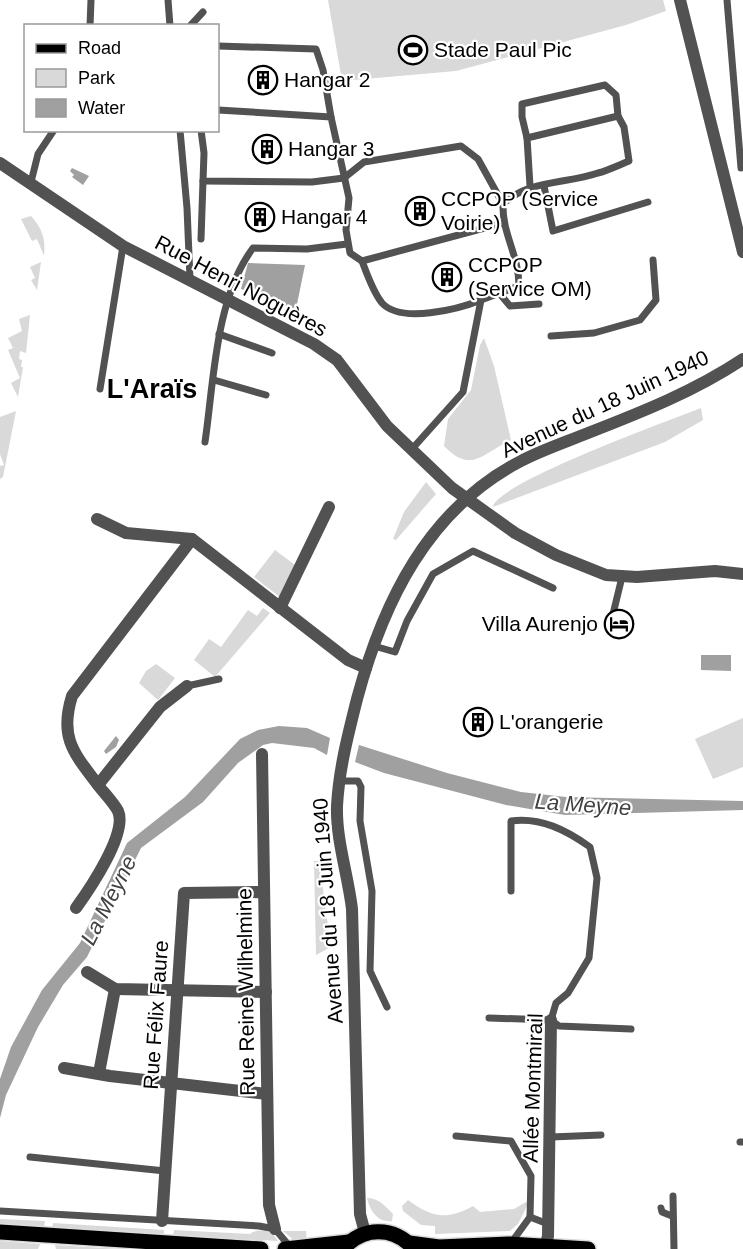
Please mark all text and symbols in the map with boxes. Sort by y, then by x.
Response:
legend [24,24,219,132]
sports icon: Stade Paul Pic [397,34,429,66]
text: Road [78,38,121,58]
place label: Stade Paul Pic [434,38,572,61]
building icon: Hangar 2 [247,64,279,96]
text: Park [78,68,116,88]
place label: Hangar 2 [284,68,370,91]
text: Water [78,98,125,118]
building icon: Hangar 3 [251,133,283,165]
place label: Hangar 3 [288,137,374,160]
place label: CCPOP (Service Voirie) [441,187,598,234]
building icon: CCPOP (Service Voirie) [404,195,436,227]
building icon: Hangar 4 [244,201,276,233]
place label: Hangar 4 [281,205,368,228]
street label: Rue Henri Noguères [151,230,331,341]
place label: CCPOP (Service OM) [468,253,592,300]
building icon: CCPOP (Service OM) [431,261,463,293]
street label: Avenue du 18 Juin 1940 [497,345,712,462]
district label: L'Araïs [107,374,197,404]
hotel icon: Villa Aurenjo [603,608,635,640]
place label: Villa Aurenjo [482,612,598,635]
building icon: L'orangerie [462,706,494,738]
place label: L'orangerie [499,710,603,733]
water label: La Meyne [534,789,632,820]
street label: Avenue du 18 Juin 1940 [308,797,347,1025]
water label: La Meyne [75,852,142,949]
street label: Rue Reine Wilhelmine [232,888,259,1096]
street label: Rue Félix Faure [139,940,172,1090]
street label: Allée Montmirail [518,1013,547,1163]

